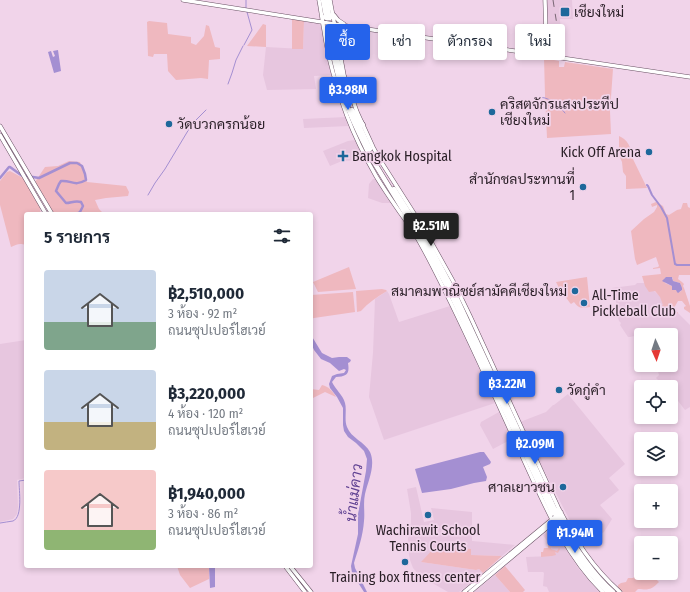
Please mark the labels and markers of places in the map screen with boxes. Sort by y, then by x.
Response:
place label: เชียงใหม่ [574,3,624,21]
marker: เชียงใหม่ [559,6,571,18]
pin: ฿3.98M [315,77,381,111]
place label: คริสตจักรแสงประทีป เชียงใหม่ [500,95,619,129]
marker: คริสตจักรแสงประทีป เชียงใหม่ [487,107,497,117]
place label: วัดบวกครกน้อย [177,115,265,133]
marker: วัดบวกครกน้อย [164,119,174,129]
place label: Kick Off Arena [561,144,641,161]
marker: Kick Off Arena [644,147,654,157]
place label: Bangkok Hospital [352,148,452,165]
marker: Bangkok Hospital [337,150,349,162]
place label: สำนักชลประทานที่ 1 [469,167,575,204]
marker: สำนักชลประทานที่ 1 [578,182,588,192]
pin: ฿2.51M [398,213,464,247]
place label: สมาคมพาณิชย์สามัคคีเชียงใหม่ [391,282,567,300]
marker: สมาคมพาณิชย์สามัคคีเชียงใหม่ [570,286,580,296]
place label: All-Time Pickleball Club [592,287,676,320]
marker: All-Time Pickleball Club [579,298,589,308]
pin: ฿3.22M [474,371,540,405]
place label: วัดกู่คำ [567,382,606,400]
marker: วัดกู่คำ [554,385,564,395]
pin: ฿2.09M [502,431,568,465]
place label: ศาลเยาวชน [488,479,555,496]
marker: ศาลเยาวชน [558,482,568,492]
marker: Wachirawit School Tennis Courts [423,510,433,520]
pin: ฿1.94M [542,520,608,554]
place label: Wachirawit School Tennis Courts [376,522,480,555]
marker: Training box fitness center [400,557,410,567]
place label: Training box fitness center [330,569,480,586]

